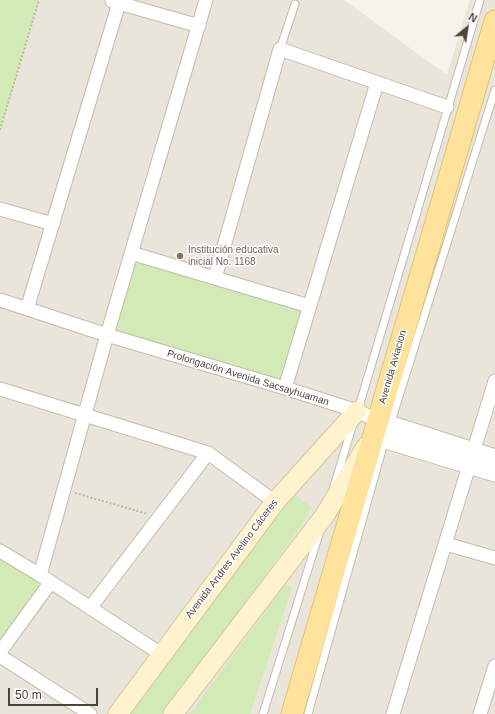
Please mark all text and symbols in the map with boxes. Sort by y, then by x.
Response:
north arrow [447,8,487,48]
text: N [467,10,479,25]
place label: Institución educativa inicial No. 1168 [188,244,279,268]
marker: Institución educativa inicial No. 1168 [175,251,185,261]
street label: Avenida Aviacion [377,329,409,405]
street label: Prolongación Avenida Sacsayhuaman [166,348,330,408]
street label: Avenida Andres Avelino Cáceres [183,497,281,621]
scale bar [10,680,100,706]
text: 50 m [15,688,42,702]

